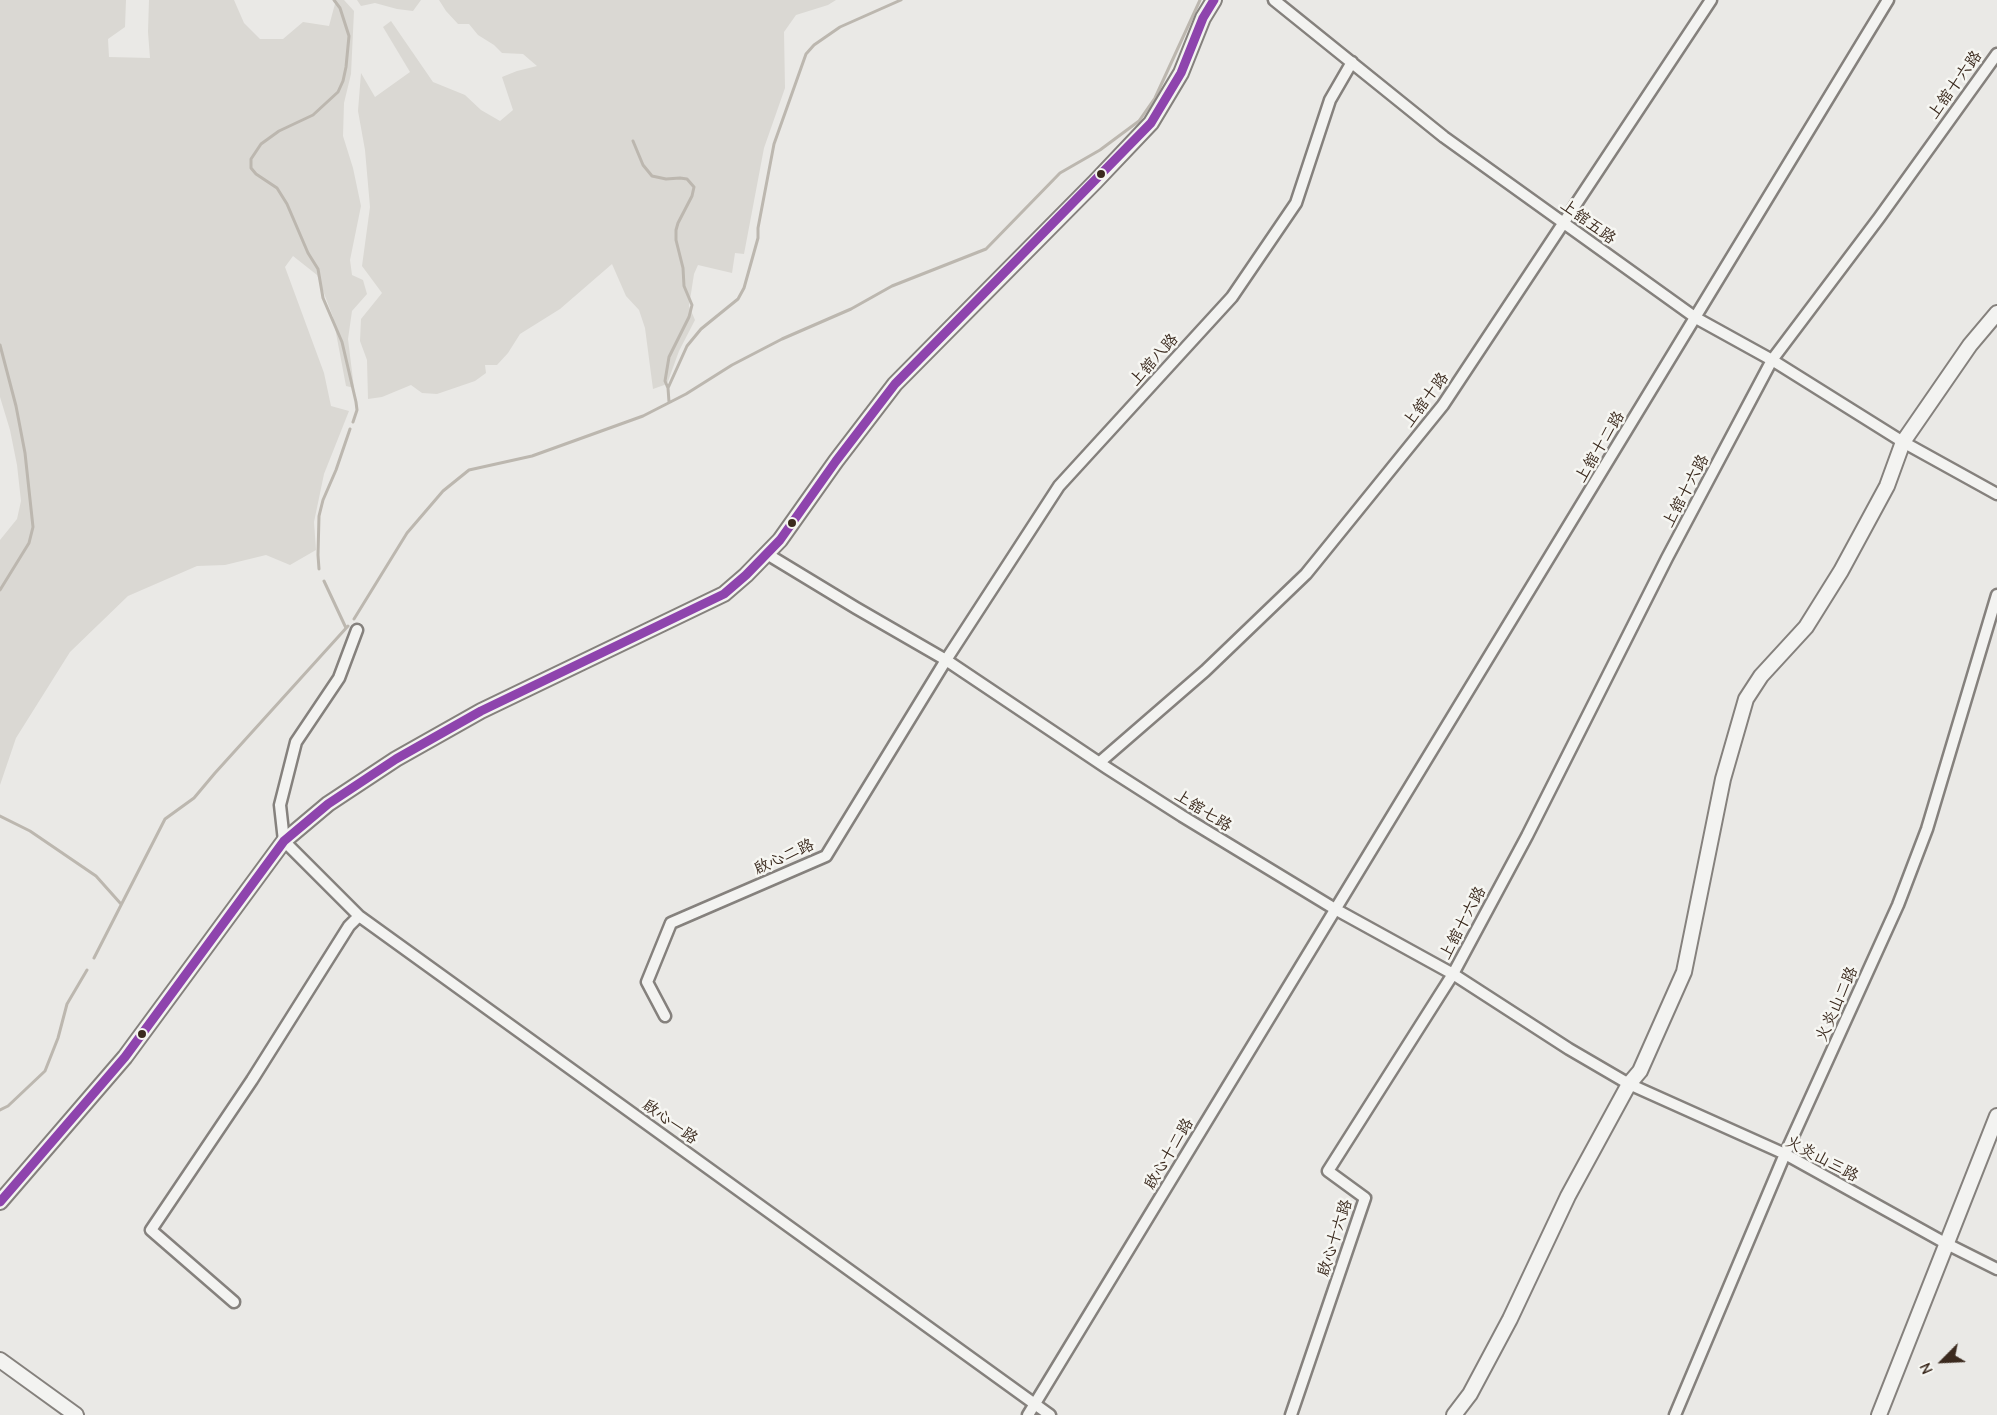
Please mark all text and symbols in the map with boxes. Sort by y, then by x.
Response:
street label: 上舘十六路 [1924,47,1986,123]
unlabelled marker [1095,168,1107,180]
street label: 上舘五路 [1556,195,1620,249]
street label: 上舘八路 [1125,330,1183,390]
street label: 上舘十路 [1399,369,1453,431]
street label: 上舘十二路 [1571,408,1629,486]
street label: 上舘十六路 [1659,451,1713,531]
unlabelled marker [786,517,798,529]
street label: 上舘七路 [1171,786,1235,836]
street label: 啟心二路 [751,835,817,879]
street label: 上舘十六路 [1436,883,1490,963]
street label: 火炎山二路 [1812,964,1862,1044]
unlabelled marker [136,1028,148,1040]
street label: 啟心一路 [638,1095,702,1149]
street label: 啟心十二路 [1140,1115,1198,1193]
street label: 火炎山三路 [1782,1132,1862,1186]
street label: 啟心十六路 [1314,1197,1356,1279]
north arrow [1913,1331,1973,1391]
text: N [1916,1360,1937,1377]

